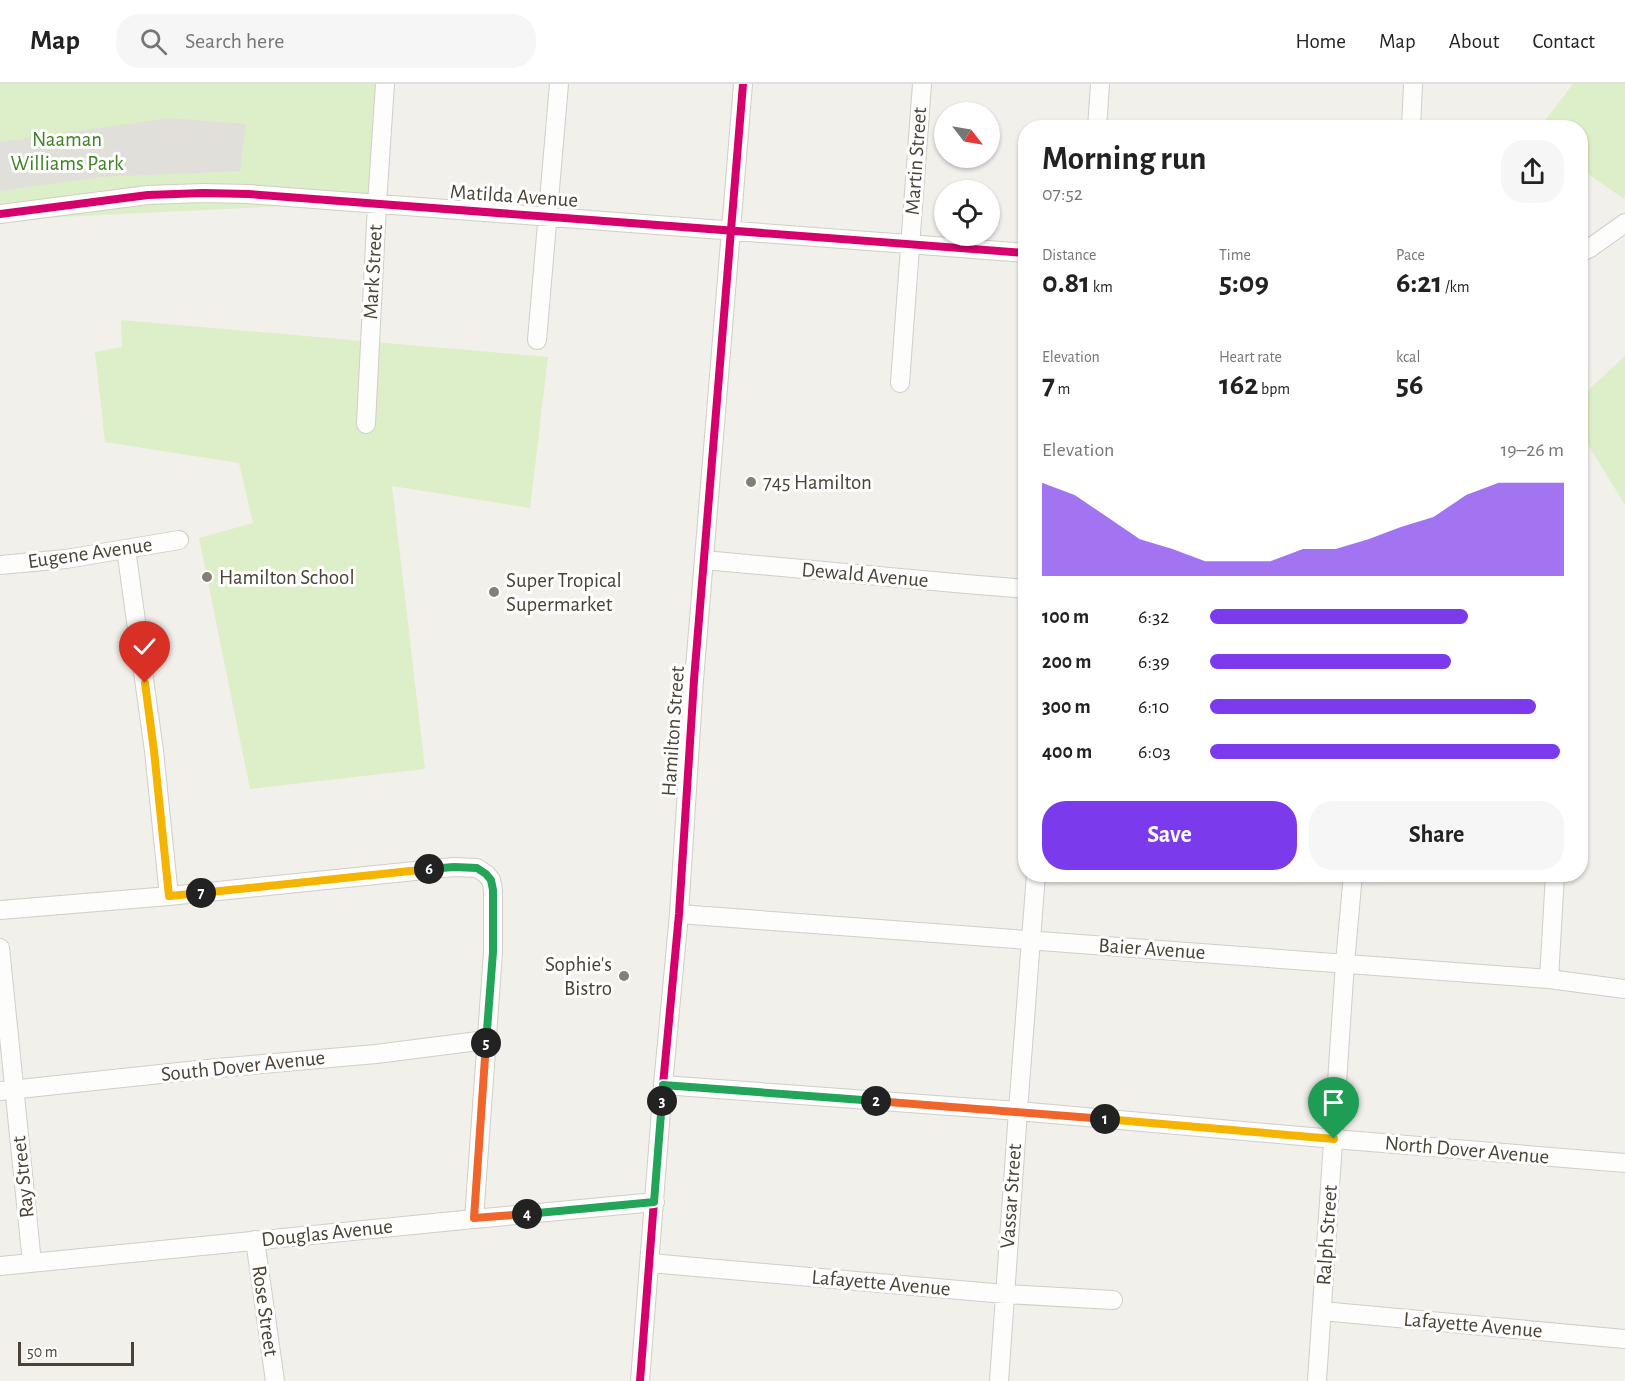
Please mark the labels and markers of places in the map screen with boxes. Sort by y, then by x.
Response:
place label: 745 Hamilton [763,472,872,493]
marker: 745 Hamilton [744,475,758,489]
place label: Hamilton School [219,567,355,588]
marker: Hamilton School [200,570,214,584]
place label: Super Tropical Supermarket [506,570,622,615]
marker: Super Tropical Supermarket [487,585,501,599]
pin [119,621,170,683]
pin: 6 [414,854,444,884]
pin: 7 [186,878,216,908]
place label: Sophie's Bistro [545,954,612,999]
marker: Sophie's Bistro [617,969,631,983]
pin: 5 [471,1028,501,1058]
pin [1308,1077,1359,1139]
pin: 3 [647,1086,677,1116]
pin: 2 [861,1086,891,1116]
pin: 1 [1090,1104,1120,1134]
pin: 4 [512,1199,542,1229]

